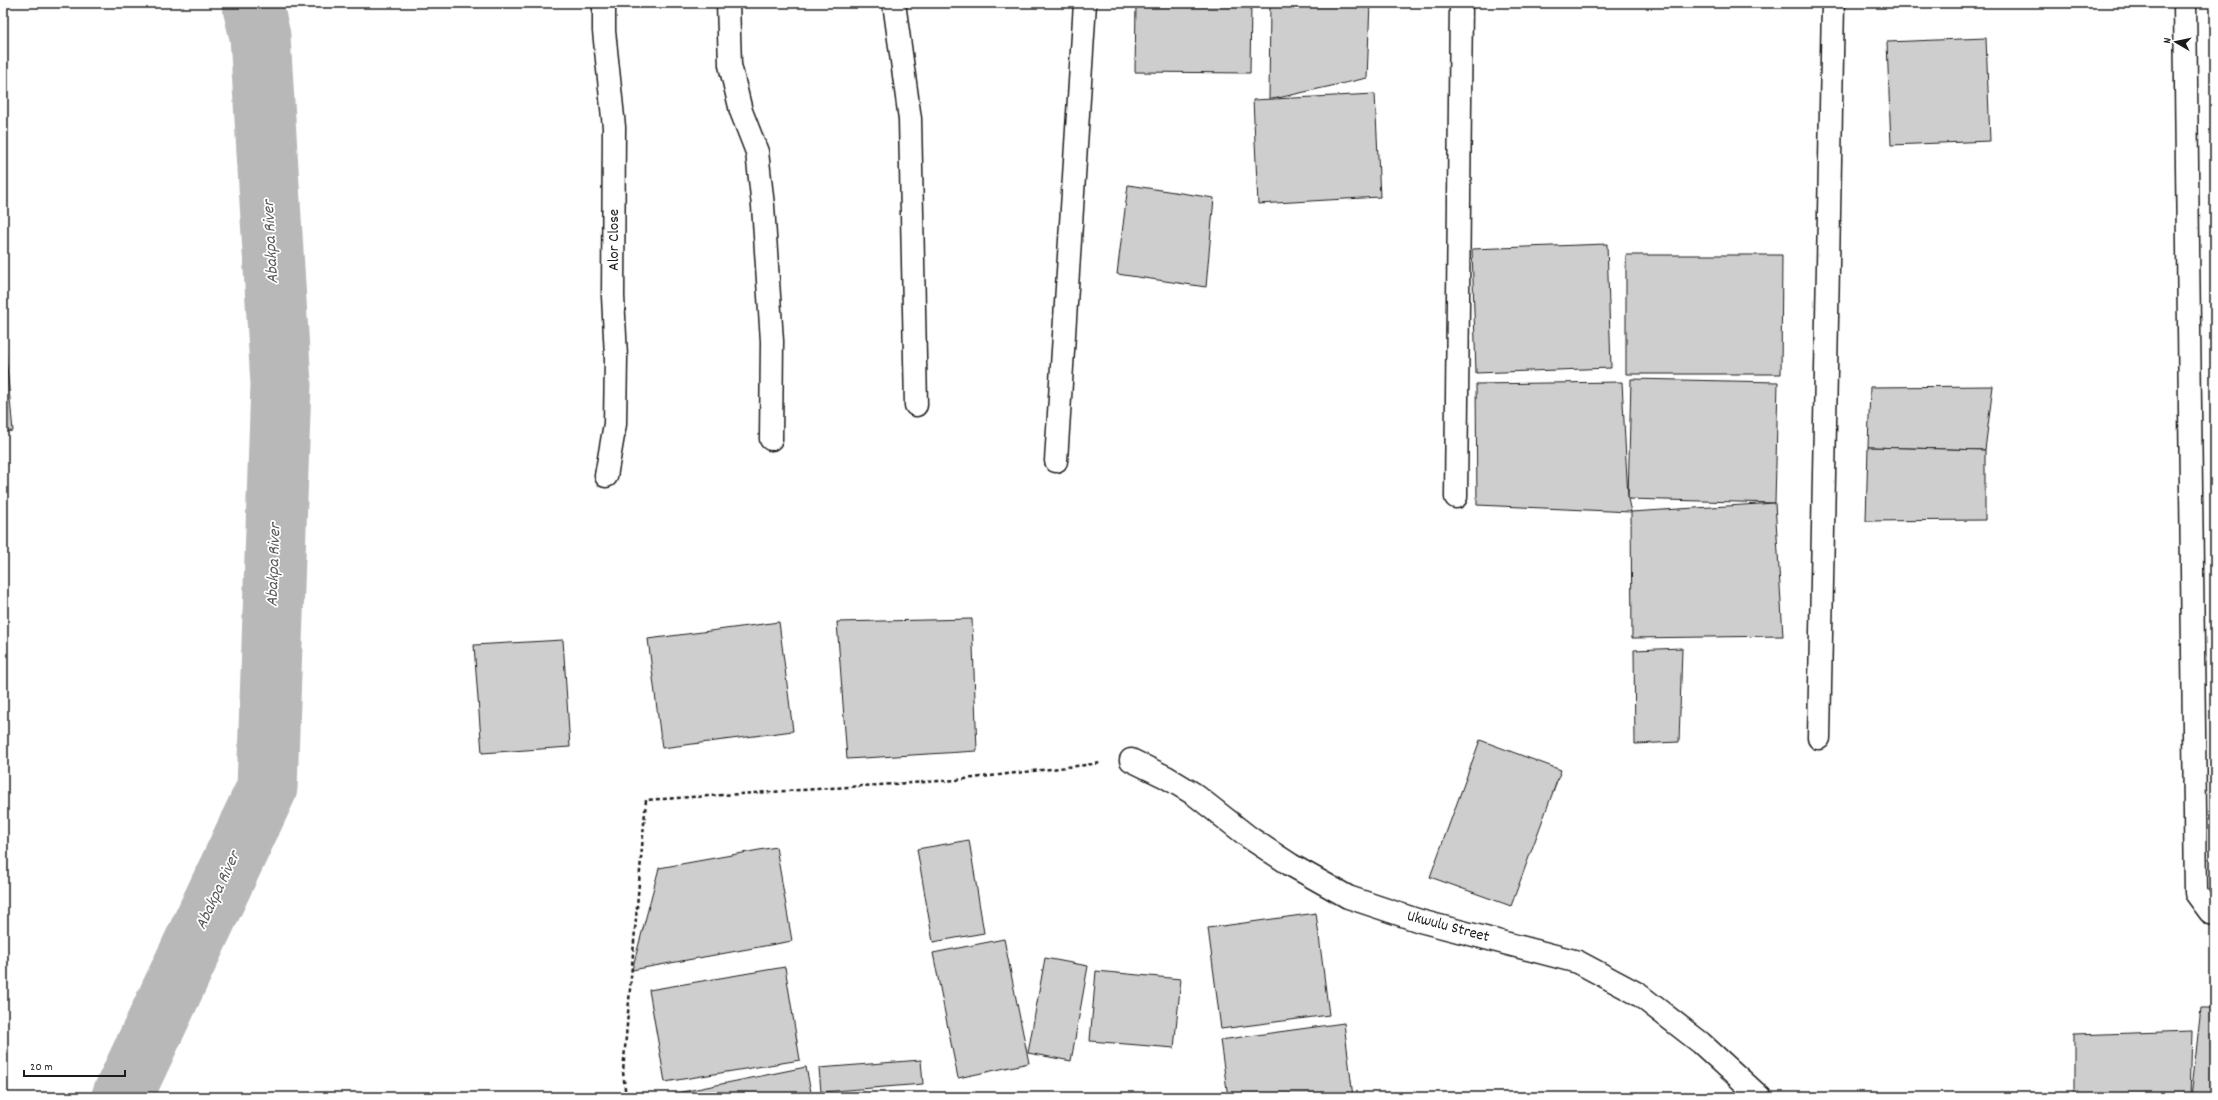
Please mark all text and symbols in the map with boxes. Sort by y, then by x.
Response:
north arrow [2156,22,2196,62]
text: N [2160,36,2177,45]
water label: Abakpa River [258,198,286,284]
street label: Alor Close [603,209,626,271]
water label: Abakpa River [262,521,289,607]
water label: Abakpa River [190,847,248,934]
street label: Ukwulu Street [1404,905,1492,949]
scale bar [24,1052,125,1078]
text: 20 m [30,1059,53,1076]

